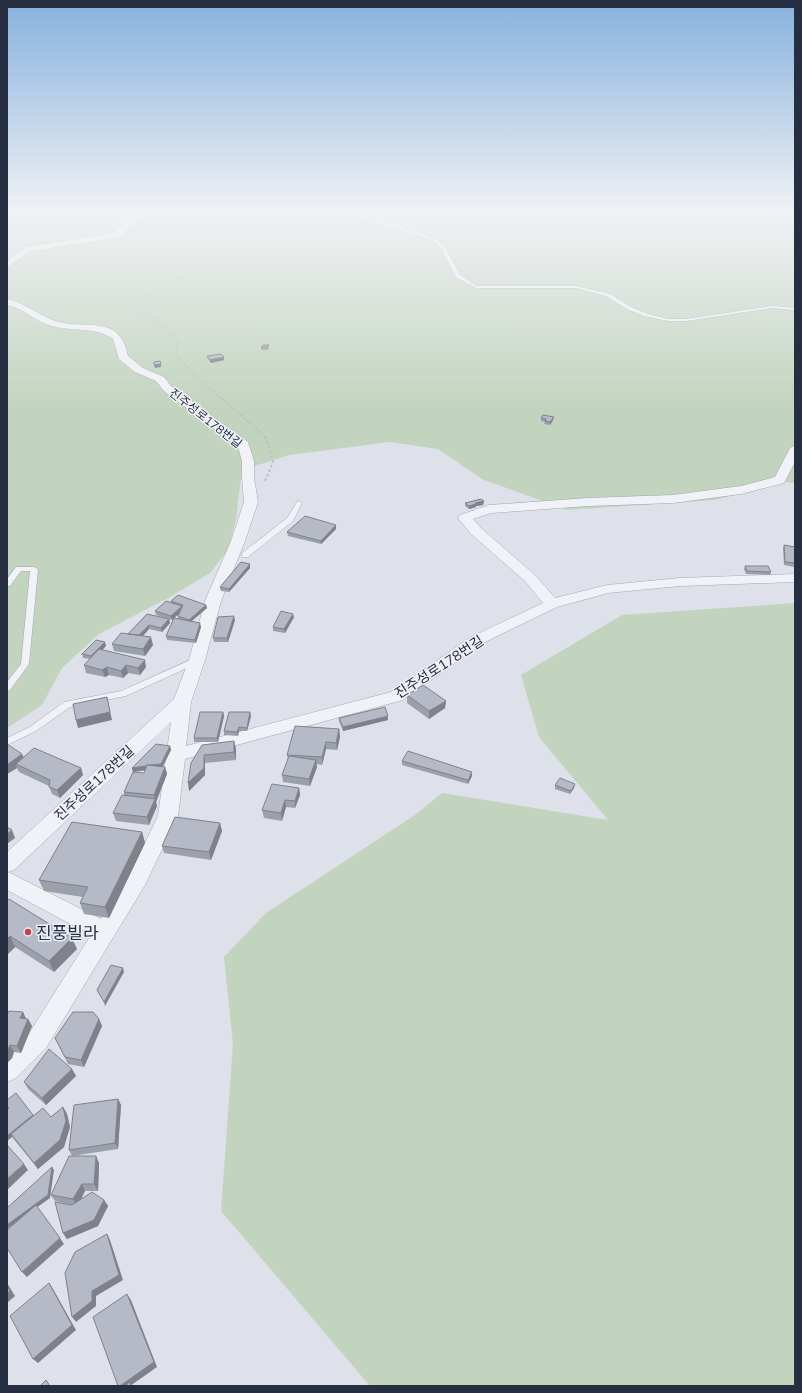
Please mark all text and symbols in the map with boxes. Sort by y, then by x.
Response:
street label: 진주성로178번길 [167,385,245,451]
street label: 진주성로178번길 [391,632,487,702]
street label: 진주성로178번길 [50,741,138,825]
place label: 진풍빌라 [36,922,99,943]
marker: 진풍빌라 [23,927,33,937]

